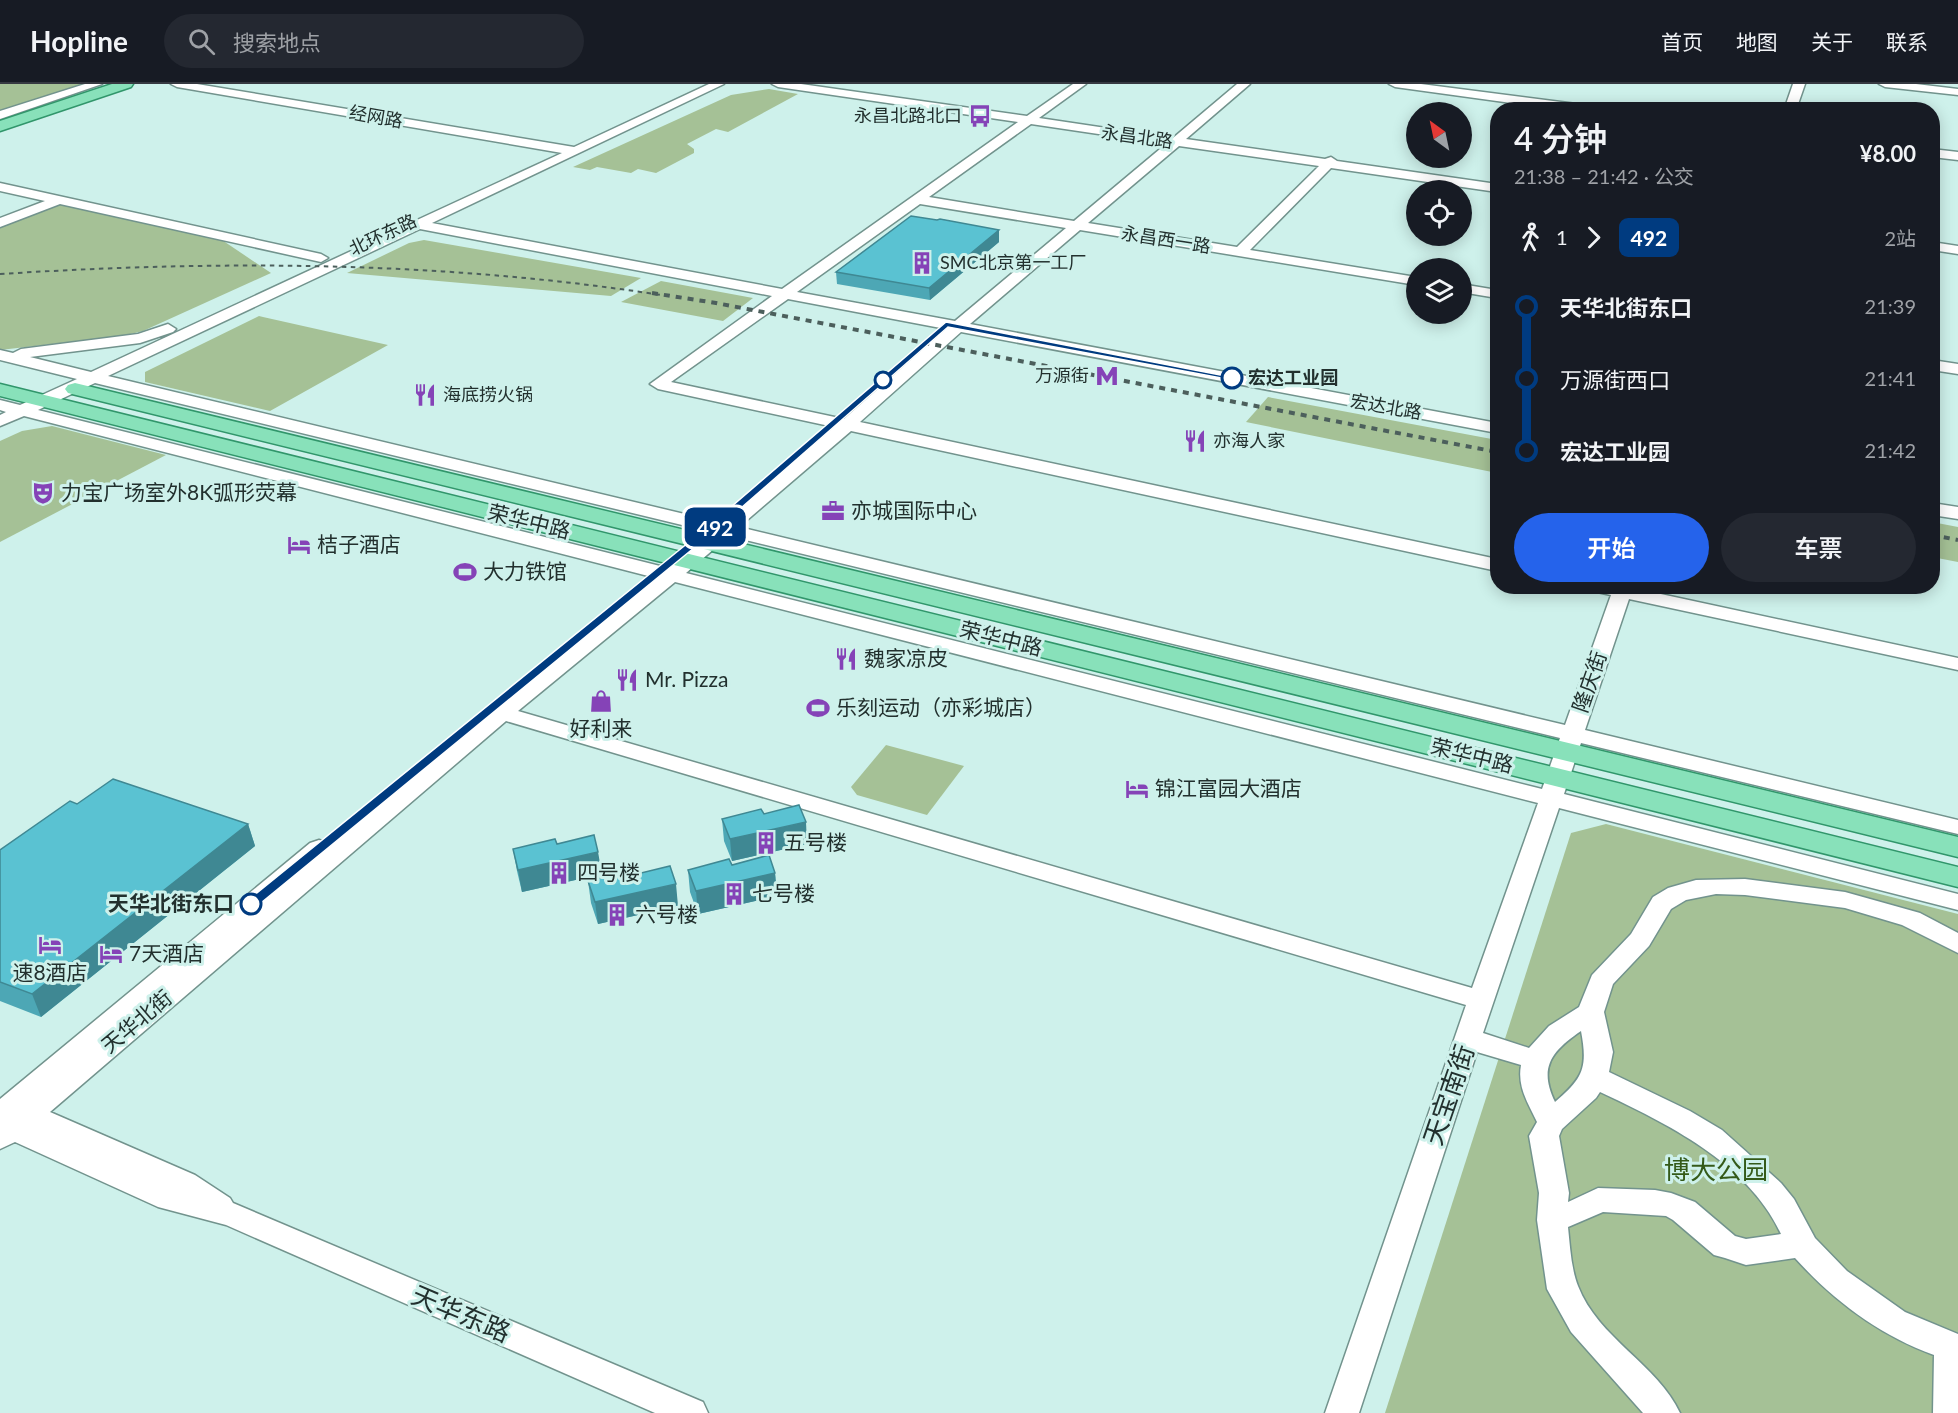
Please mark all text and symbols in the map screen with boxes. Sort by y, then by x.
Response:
search box [164,14,584,68]
text: Hopline [30,24,128,58]
icon: search [185,25,218,58]
text: 搜索地点 [233,29,321,56]
text: 首页 [1661,29,1703,54]
text: 地图 [1736,29,1778,54]
text: 关于 [1811,29,1853,54]
text: 联系 [1886,29,1928,54]
street label: 经网路 [348,100,405,132]
north arrow [1406,102,1472,168]
map controls [1406,102,1472,324]
bus stop icon: 永昌北路北口 [967,103,993,129]
place label: 永昌北路北口 [854,104,962,126]
text: 4 分钟 [1514,118,1607,158]
street label: 永昌北路 [1100,120,1174,152]
text: ¥8.00 [1860,140,1916,167]
text: 21:38 – 21:42 · 公交 [1514,164,1694,188]
button: locate [1406,180,1472,246]
street label: 北环东路 [345,209,420,259]
street label: 永昌西一路 [1120,221,1212,257]
icon: walk [1514,221,1547,254]
icon: forward [1577,221,1610,254]
text: 1 [1556,225,1568,249]
text: 492 [1631,225,1667,250]
text: 2站 [1884,226,1916,250]
building icon: SMC北京第一工厂 [909,250,935,276]
place label: SMC北京第一工厂 [940,251,1087,273]
button: layers [1406,258,1472,324]
text: 天华北街东口 [1560,294,1692,321]
text: 21:39 [1865,294,1916,318]
metro station icon: 万源街 [1094,363,1120,389]
place label: 万源街 [1035,364,1089,386]
place label: 宏达工业园 [1248,366,1338,388]
text: 万源街西口 [1560,366,1670,393]
text: 21:41 [1865,366,1916,390]
marker: 宏达工业园 [1221,367,1243,389]
unlabelled marker [874,371,892,389]
restaurant icon: 海底捞火锅 [412,382,438,408]
place label: 海底捞火锅 [443,383,533,405]
street label: 宏达北路 [1349,389,1424,423]
restaurant icon: 亦海人家 [1182,428,1208,454]
place label: 亦海人家 [1213,429,1285,451]
text: 宏达工业园 [1560,438,1670,465]
text: 21:42 [1865,438,1916,462]
place label: 力宝广场室外8K弧形荧幕 [61,479,297,504]
theatre icon: 力宝广场室外8K弧形荧幕 [30,480,56,506]
place label: 亦城国际中心 [851,497,977,522]
street label: 荣华中路 [486,498,573,543]
office icon: 亦城国际中心 [820,498,846,524]
line badge: 492 [680,508,750,546]
button: 开始 [1514,513,1709,582]
button: 车票 [1721,513,1916,582]
text: 492 [697,515,733,540]
place label: 桔子酒店 [317,531,401,556]
hotel icon: 桔子酒店 [286,532,312,558]
place label: 大力铁馆 [483,558,567,583]
sports icon: 大力铁馆 [452,559,478,585]
street label: 荣华中路 [958,615,1045,660]
place label: 魏家凉皮 [864,645,948,670]
restaurant icon: 魏家凉皮 [833,646,859,672]
street label: 隆庆街 [1567,648,1611,715]
place label: Mr. Pizza [645,666,729,691]
restaurant icon: Mr. Pizza [614,667,640,693]
shop icon: 好利来 [588,688,614,714]
place label: 乐刻运动（亦彩城店） [836,694,1046,719]
sports icon: 乐刻运动（亦彩城店） [805,695,831,721]
place label: 好利来 [570,715,633,740]
street label: 荣华中路 [1429,732,1516,777]
place label: 锦江富园大酒店 [1155,775,1302,800]
hotel icon: 锦江富园大酒店 [1124,776,1150,802]
place label: 五号楼 [784,829,847,854]
building icon: 五号楼 [753,830,779,856]
place label: 四号楼 [577,859,640,884]
building icon: 四号楼 [546,860,572,886]
place label: 七号楼 [752,880,815,905]
building icon: 七号楼 [721,881,747,907]
place label: 天华北街东口 [108,890,234,915]
marker: 天华北街东口 [240,893,262,915]
place label: 六号楼 [635,901,698,926]
building icon: 六号楼 [604,902,630,928]
hotel icon: 速8酒店 [37,932,63,958]
place label: 7天酒店 [129,940,204,965]
hotel icon: 7天酒店 [98,941,124,967]
place label: 速8酒店 [12,959,88,984]
street label: 天华北街 [96,984,176,1057]
street label: 天宝南街 [1416,1040,1480,1149]
park label: 博大公园 [1664,1153,1768,1185]
street label: 天华东路 [407,1278,516,1348]

